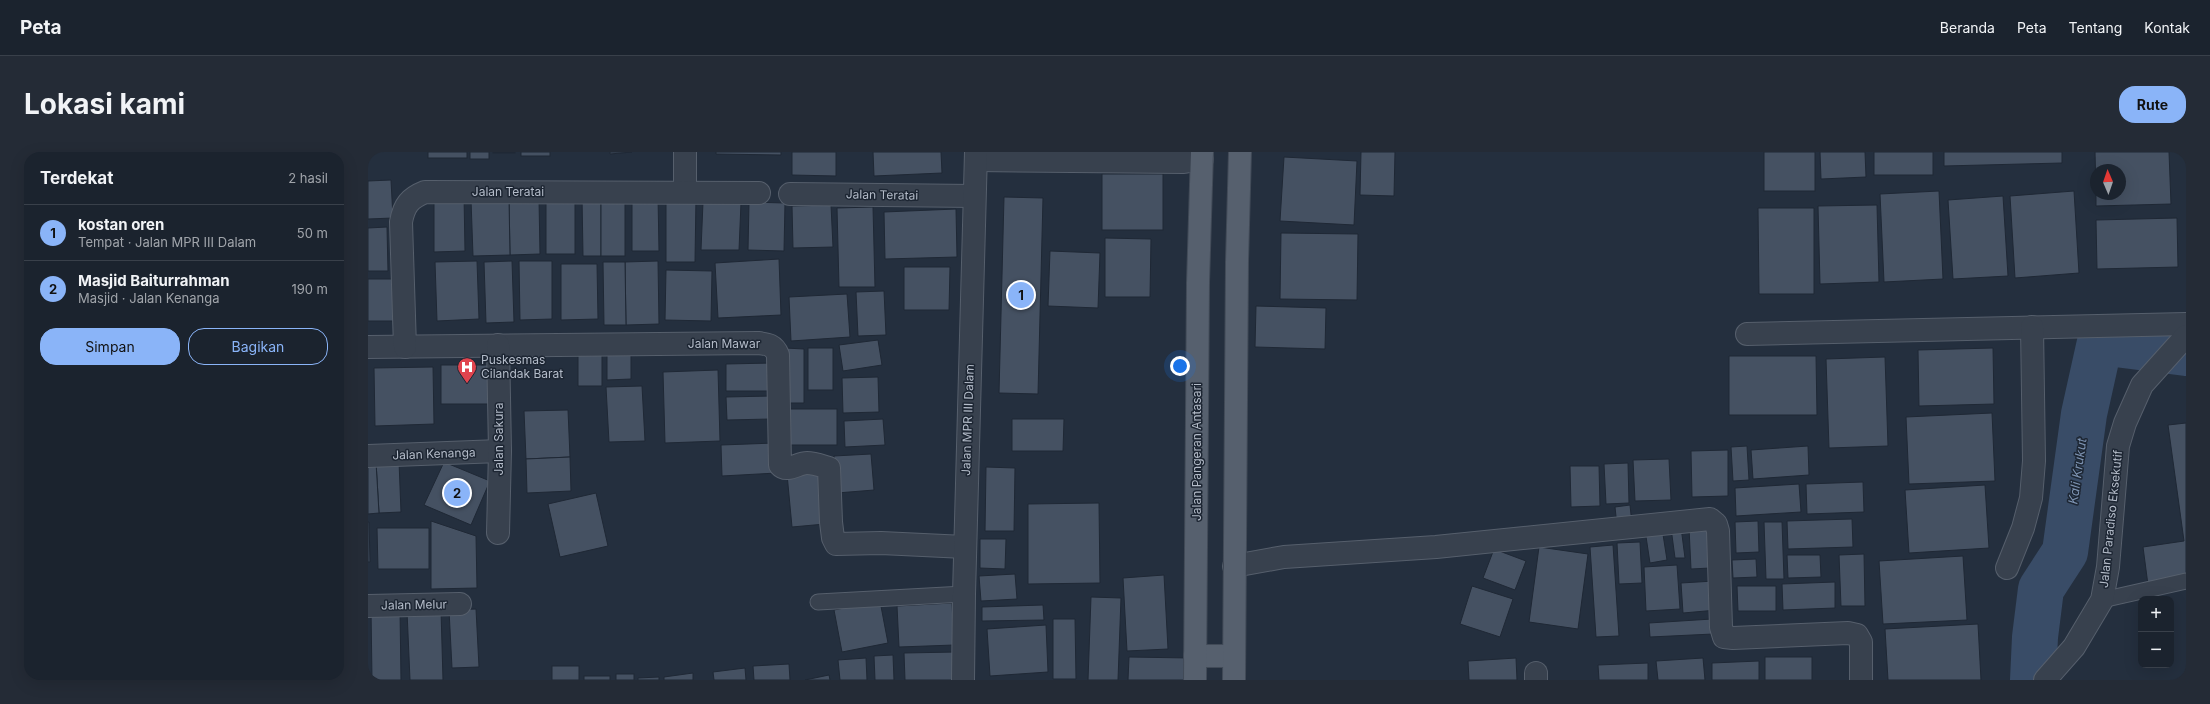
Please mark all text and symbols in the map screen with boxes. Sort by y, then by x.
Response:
text: Peta [20,16,62,39]
text: Beranda [1940,19,1995,36]
text: Peta [2017,19,2047,36]
text: Tentang [2069,19,2122,36]
text: Kontak [2144,19,2190,36]
button: Rute [2119,86,2186,123]
text: Lokasi kami [24,87,185,121]
north arrow [2090,164,2126,200]
text: Terdekat [40,168,113,188]
text: 2 hasil [288,170,328,186]
street label: Jalan Teratai [472,184,544,199]
street label: Jalan Teratai [846,186,918,203]
text: kostan oren [78,215,164,234]
text: 1 [50,225,56,241]
text: 50 m [297,225,328,241]
text: Tempat · Jalan MPR III Dalam [78,234,256,250]
text: Masjid Baiturrahman [78,271,230,290]
pin: 1 [1008,280,1034,310]
text: 2 [49,281,57,297]
text: 190 m [291,281,328,297]
text: Masjid · Jalan Kenanga [78,290,219,306]
button: Simpan [40,328,180,365]
button: Bagikan [188,328,328,365]
street label: Jalan Mawar [688,336,761,351]
place label: Puskesmas Cilandak Barat [481,352,563,381]
hospital icon: Puskesmas Cilandak Barat [456,356,478,384]
your location [1170,356,1190,376]
street label: Jalan MPR III Dalam [958,364,977,476]
street label: Jalan Pangeran Antasari [1189,383,1204,521]
street label: Jalan Sakura [491,402,506,476]
water label: Kali Krukut [2064,436,2090,505]
street label: Jalan Kenanga [392,445,476,462]
street label: Jalan Paradiso Eksekutif [2096,449,2125,589]
pin: 2 [444,478,470,508]
street label: Jalan Melur [381,596,448,613]
map controls [2138,596,2174,668]
button: + [2138,596,2174,632]
button: − [2138,632,2174,668]

